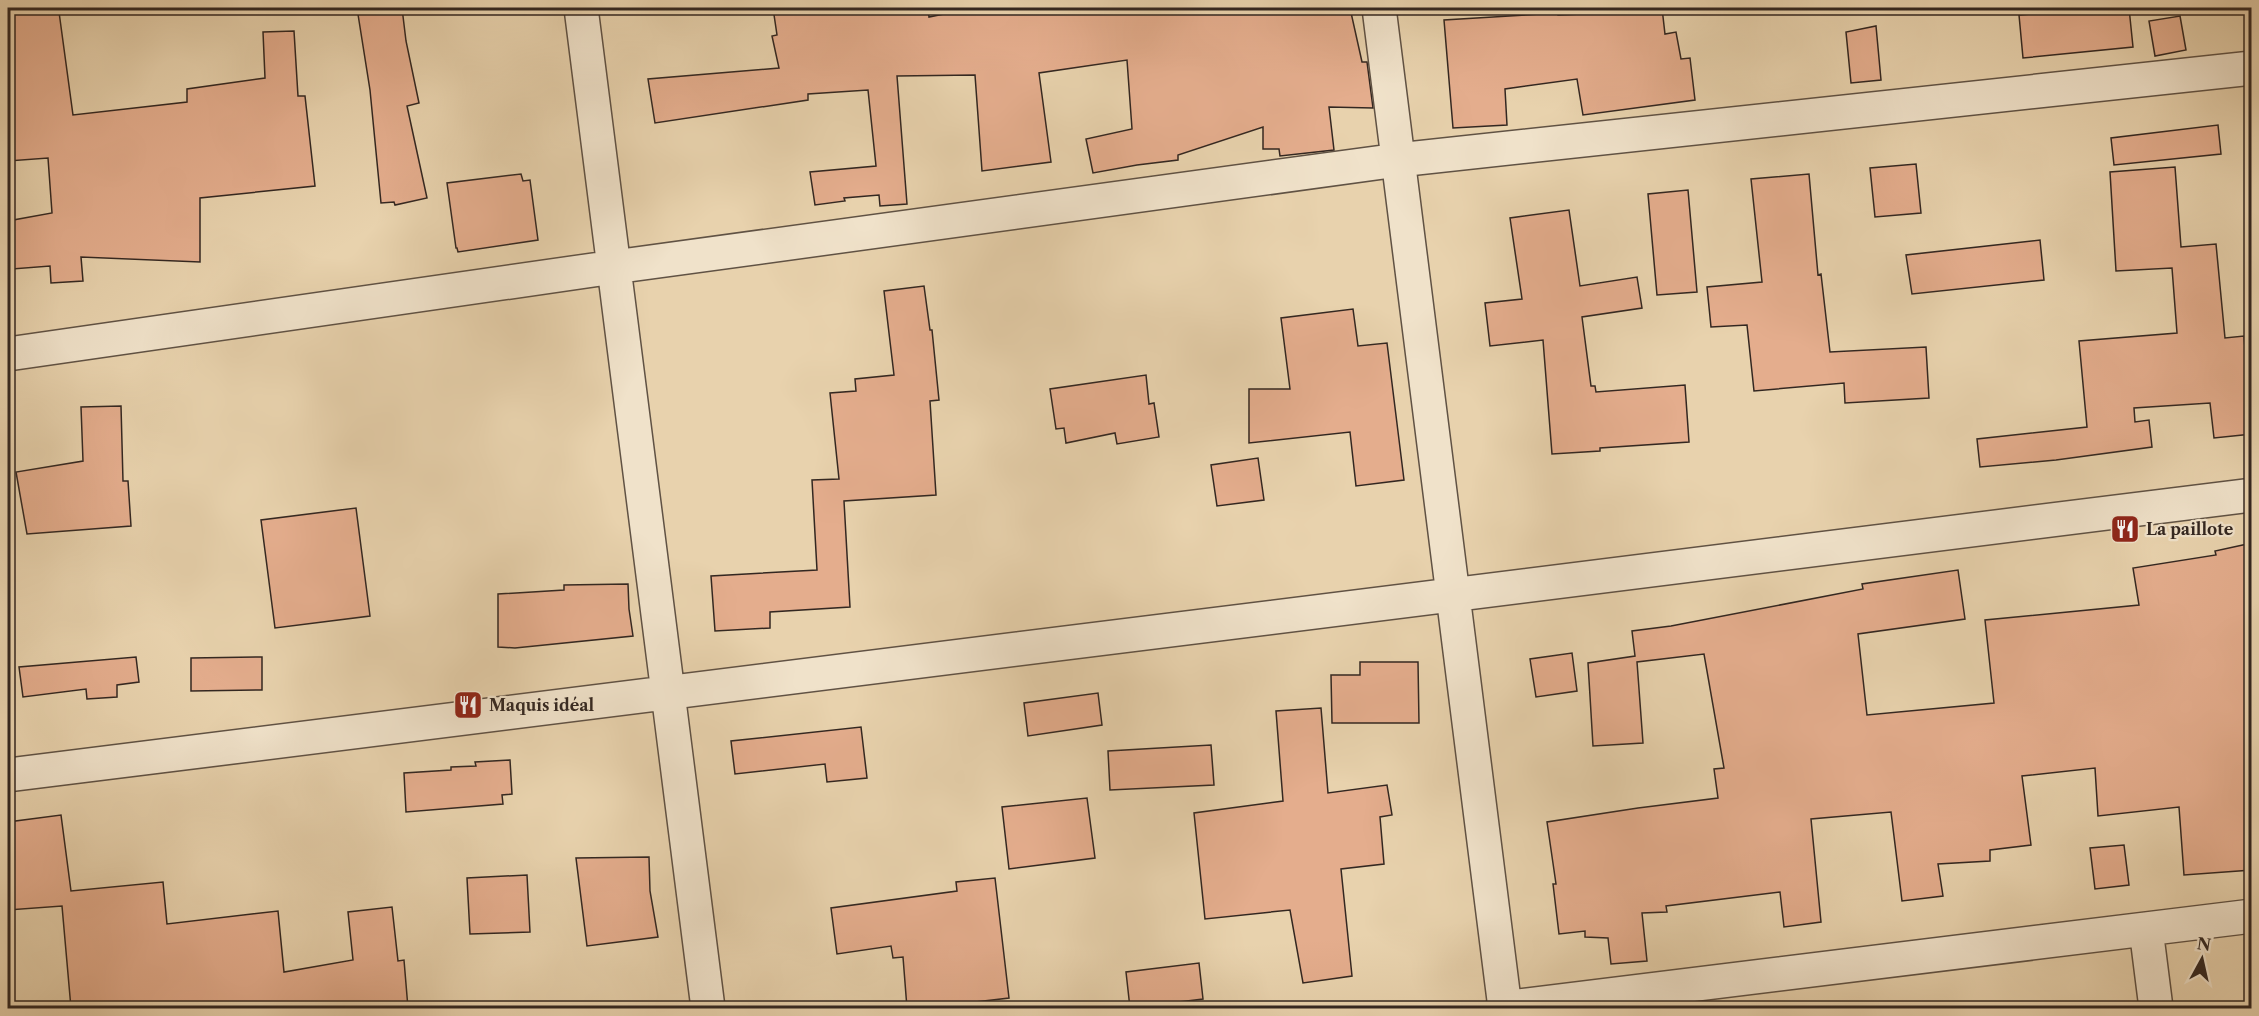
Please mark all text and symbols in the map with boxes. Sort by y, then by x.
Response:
restaurant icon: La paillote [2109,513,2141,545]
place label: La paillote [2146,519,2234,539]
restaurant icon: Maquis idéal [452,689,484,721]
place label: Maquis idéal [489,695,595,715]
north arrow [2172,929,2232,989]
text: N [2196,933,2212,955]

